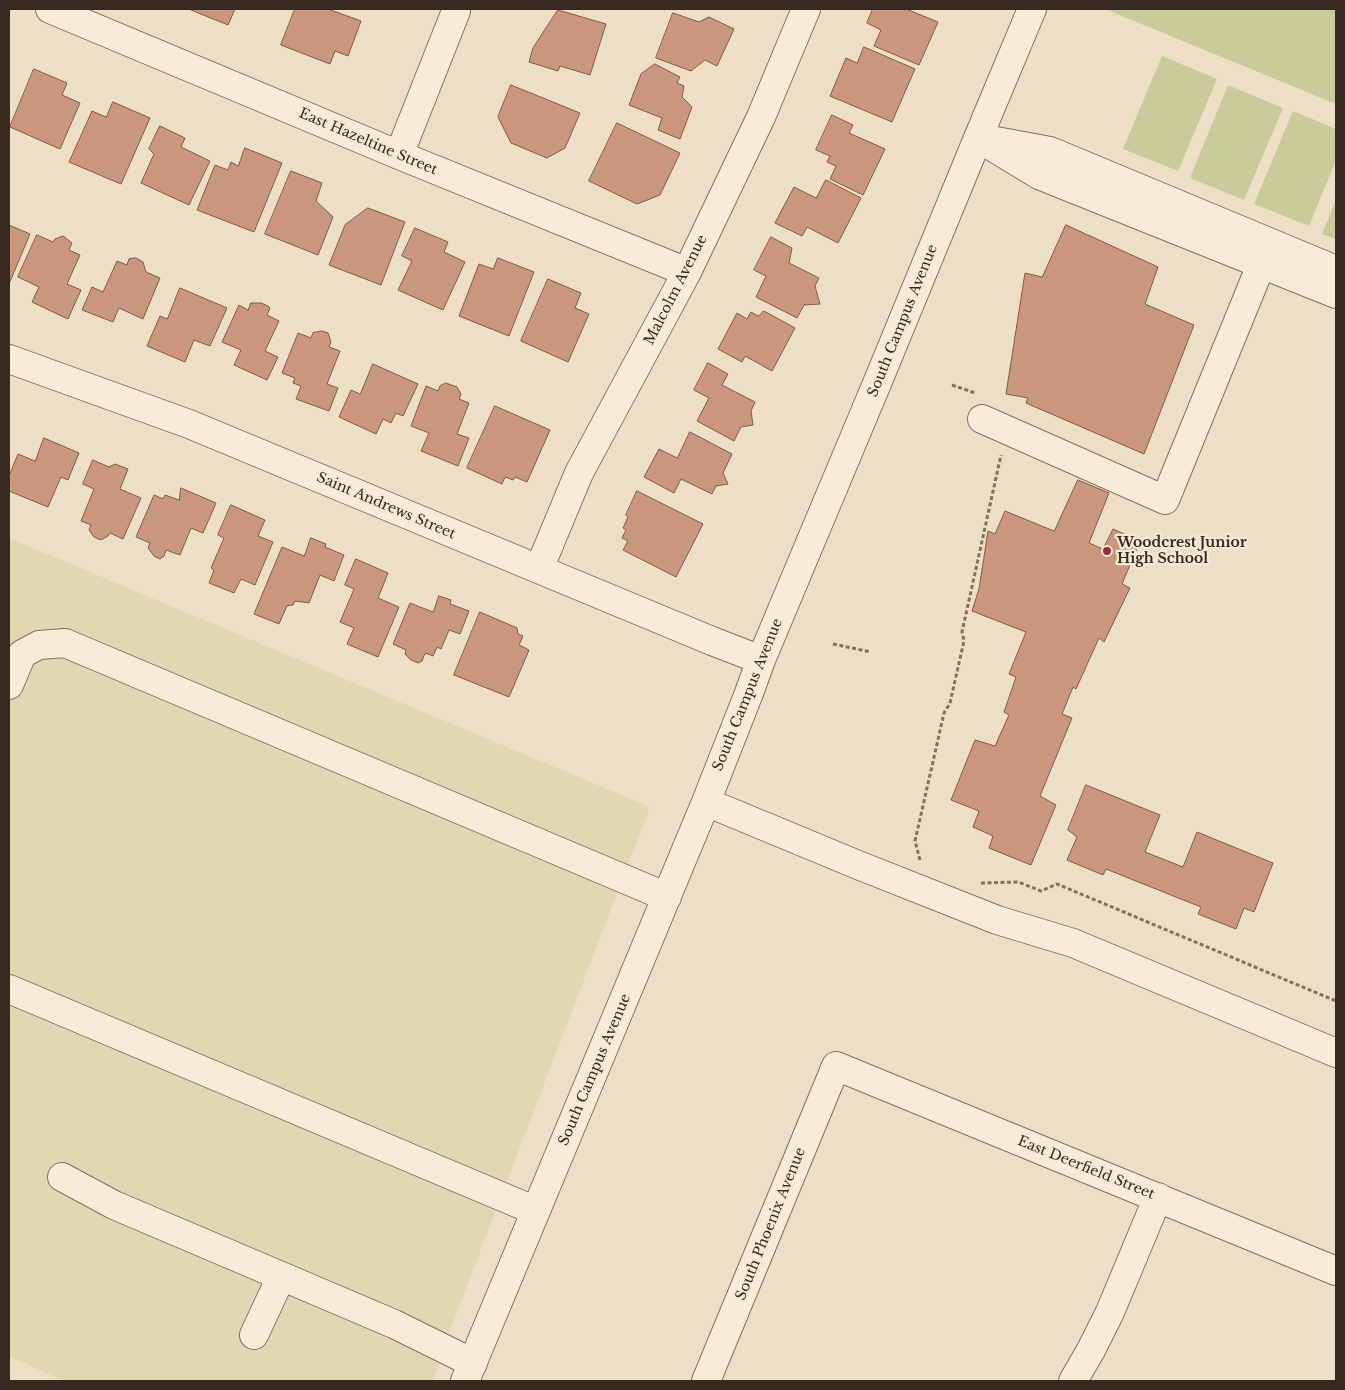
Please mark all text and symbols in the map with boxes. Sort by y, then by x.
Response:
street label: East Hazeltine Street [296,105,440,179]
street label: Malcolm Avenue [641,232,711,348]
street label: South Campus Avenue [865,242,941,400]
street label: Saint Andrews Street [314,469,458,543]
place label: Woodcrest Junior High School [1117,535,1247,568]
marker: Woodcrest Junior High School [1101,545,1113,557]
street label: South Campus Avenue [710,616,786,774]
street label: South Campus Avenue [555,992,635,1148]
street label: East Deerfield Street [1015,1133,1157,1203]
street label: South Phoenix Avenue [733,1145,809,1303]

